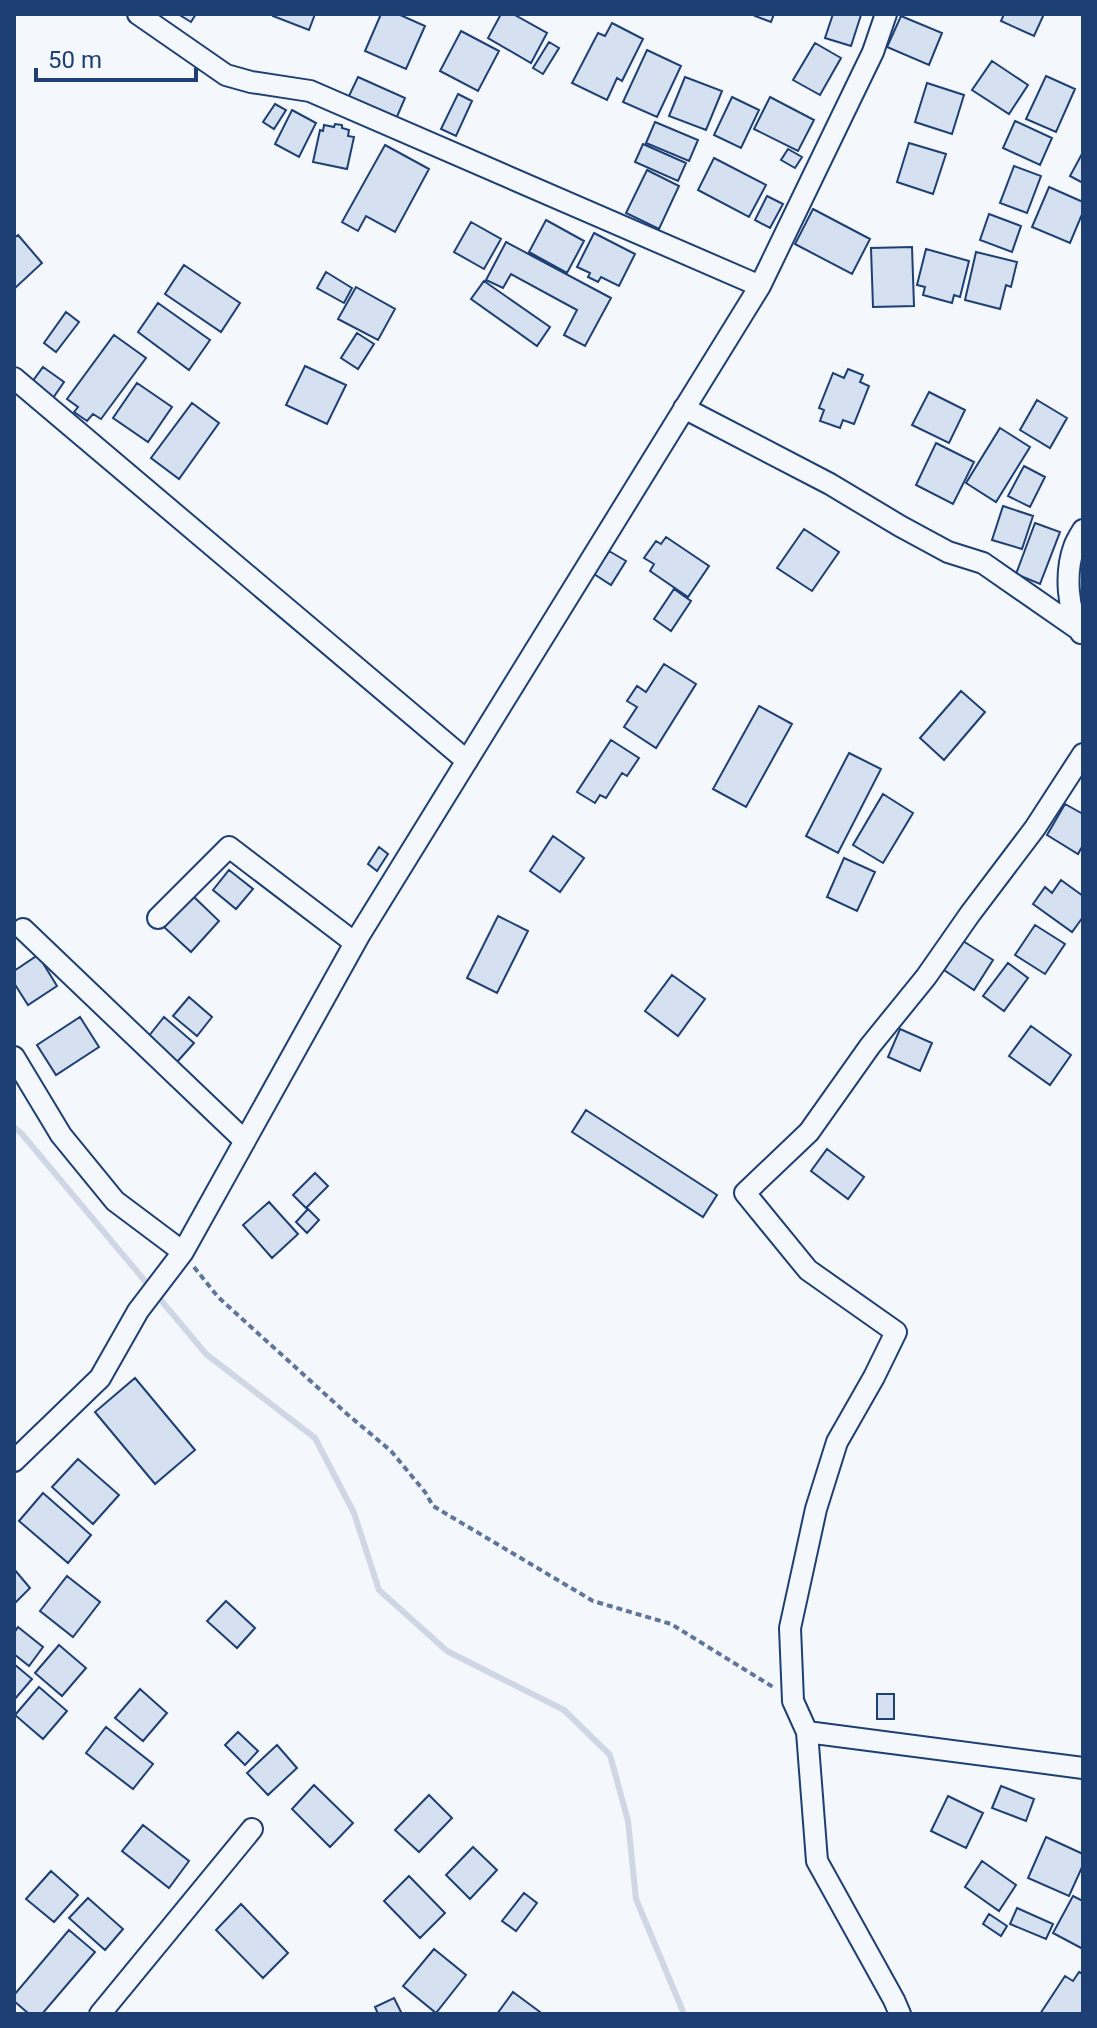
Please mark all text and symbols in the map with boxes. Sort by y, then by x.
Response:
scale bar [36,32,196,82]
text: 50 m [48,46,102,74]

